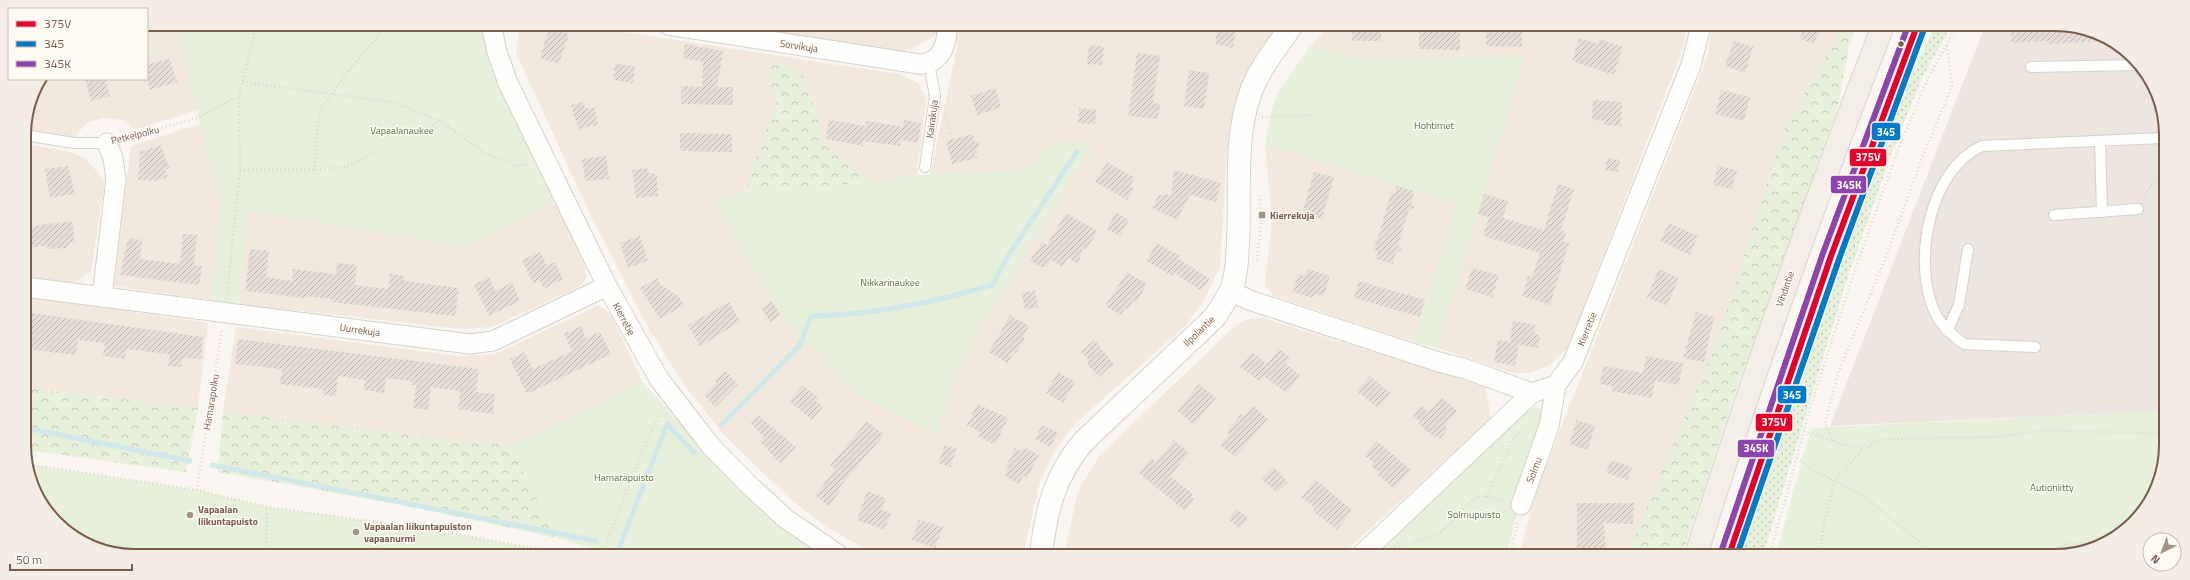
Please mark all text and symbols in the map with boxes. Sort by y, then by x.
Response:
legend [8,8,148,80]
text: 375V [44,14,71,33]
text: 345 [44,34,64,53]
street label: Sorvikuja [779,36,819,56]
unlabelled marker [1896,39,1906,49]
text: 345K [44,54,71,73]
street label: Kairakuja [922,99,942,139]
park label: Hohtimet [1414,118,1454,133]
street label: Petkelpolku [109,122,161,148]
line badge: 345 [1871,122,1901,141]
park label: Vapaalanaukee [370,123,434,138]
text: 345 [1877,124,1895,140]
line badge: 375V [1849,148,1887,167]
text: 375V [1855,149,1881,165]
line badge: 345K [1830,175,1867,194]
text: 345K [1836,177,1862,193]
place label: Kierrekuja [1270,208,1315,223]
marker: Kierrekuja [1257,210,1267,220]
street label: Vihdintie [1772,269,1798,309]
park label: Nikkarinaukee [860,275,920,290]
street label: Kierretie [609,300,639,338]
street label: Kierretie [1573,310,1601,348]
street label: Ilpolantie [1180,312,1218,350]
street label: Uurrekuja [339,320,381,340]
street label: Hamarapolku [199,373,223,431]
line badge: 345 [1777,385,1807,404]
text: 345 [1783,387,1801,403]
line badge: 375V [1755,413,1793,432]
text: 375V [1761,414,1787,430]
line badge: 345K [1737,439,1775,458]
text: 345K [1743,440,1769,456]
street label: Solmu [1522,455,1546,485]
park label: Hamarapuisto [594,470,654,485]
park label: Autioniitty [2030,480,2074,495]
place label: Vapaalan liikuntapuisto [198,502,258,529]
park label: Solmupuisto [1448,507,1500,522]
marker: Vapaalan liikuntapuisto [185,510,195,520]
place label: Vapaalan liikuntapuiston vapaanurmi [364,519,472,546]
marker: Vapaalan liikuntapuiston vapaanurmi [351,527,361,537]
north arrow [2142,532,2182,572]
scale bar [10,546,132,572]
text: 50 m [16,550,42,569]
text: N [2147,551,2163,568]

